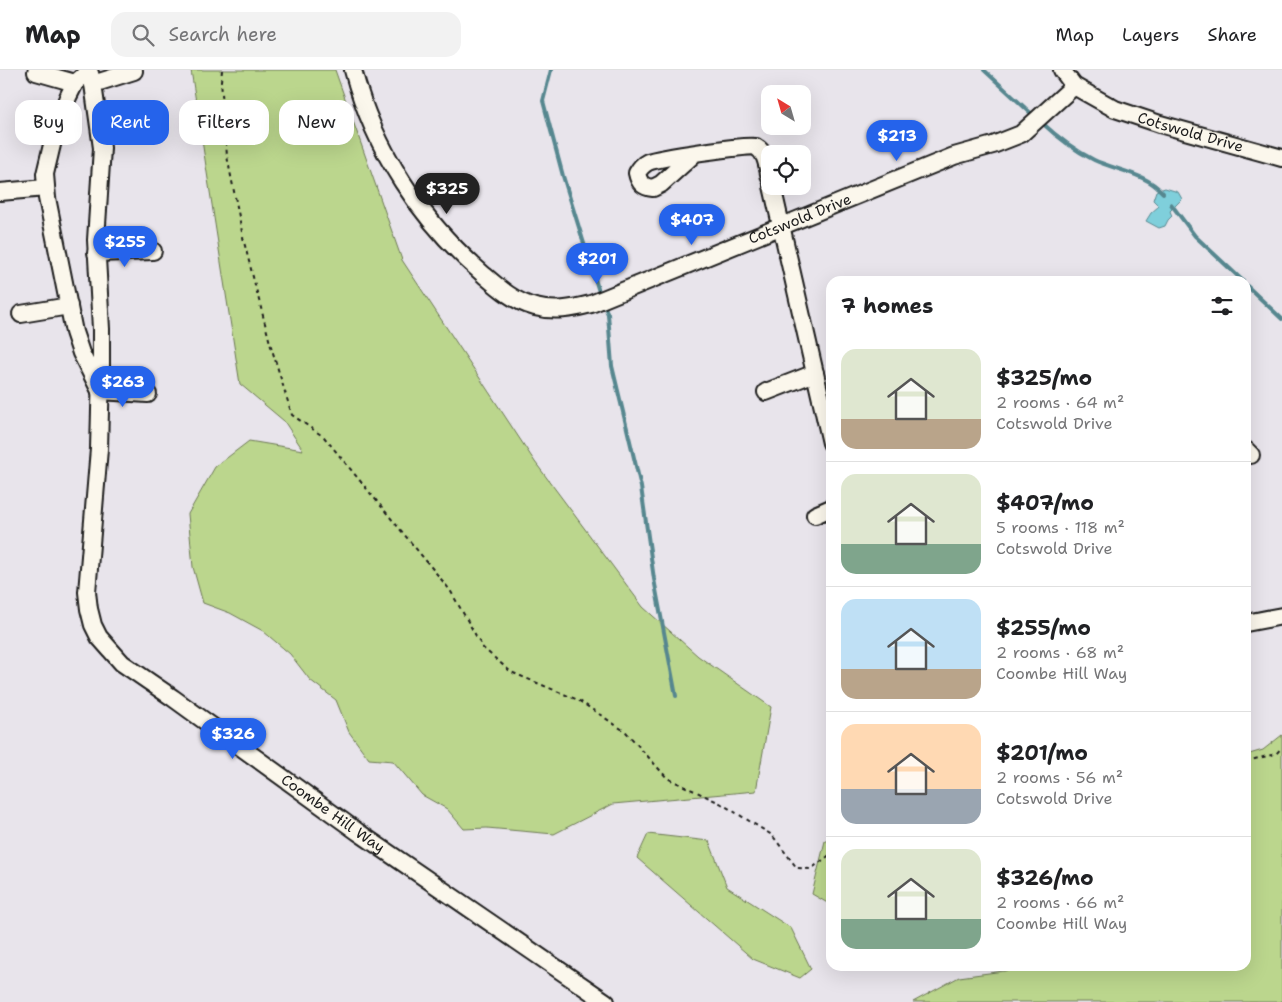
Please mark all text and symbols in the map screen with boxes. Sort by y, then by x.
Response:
search box [111,12,461,57]
text: Map [25,19,81,51]
icon: search [129,21,157,49]
text: Search here [169,22,277,47]
text: Map [1056,23,1094,47]
text: Layers [1122,23,1179,47]
text: Share [1207,23,1257,47]
north arrow [761,85,811,135]
map controls [761,85,811,195]
chip: Buy [15,100,82,145]
chip: Rent [92,100,169,145]
chip: Filters [179,100,269,145]
chip: New [279,100,354,145]
street label: Cotswold Drive [1135,107,1246,157]
pin: $213 [867,119,927,162]
text: $213 [877,125,917,146]
button: locate [761,145,811,195]
pin: $325 [417,172,477,215]
text: $325 [426,178,468,199]
street label: Cotswold Drive [745,189,854,249]
pin: $407 [662,204,722,246]
text: $407 [670,209,714,230]
pin: $255 [95,226,155,268]
text: $255 [104,231,146,252]
pin: $201 [567,242,627,285]
text: $201 [577,248,617,269]
text: 7 homes [841,292,933,320]
icon: filters [1208,292,1236,320]
text: $325/mo [996,364,1092,392]
pin: $263 [93,366,153,408]
icon: home [881,369,941,429]
text: $263 [101,371,145,392]
text: 2 rooms · 64 m² [996,392,1124,413]
text: Cotswold Drive [996,413,1112,434]
text: $407/mo [996,489,1094,517]
icon: home [881,494,941,554]
text: 5 rooms · 118 m² [996,517,1125,538]
text: Cotswold Drive [996,538,1112,559]
text: $255/mo [996,614,1091,642]
icon: home [881,619,941,679]
text: 2 rooms · 68 m² [996,642,1124,663]
text: Coombe Hill Way [996,663,1127,684]
pin: $326 [203,718,263,760]
text: $326 [211,723,255,744]
text: $201/mo [996,739,1088,767]
icon: home [881,744,941,804]
text: 2 rooms · 56 m² [996,767,1123,788]
street label: Coombe Hill Way [277,770,389,857]
text: Cotswold Drive [996,788,1112,809]
text: $326/mo [996,864,1094,892]
icon: home [881,869,941,929]
text: 2 rooms · 66 m² [996,892,1124,913]
text: Coombe Hill Way [996,913,1127,934]

